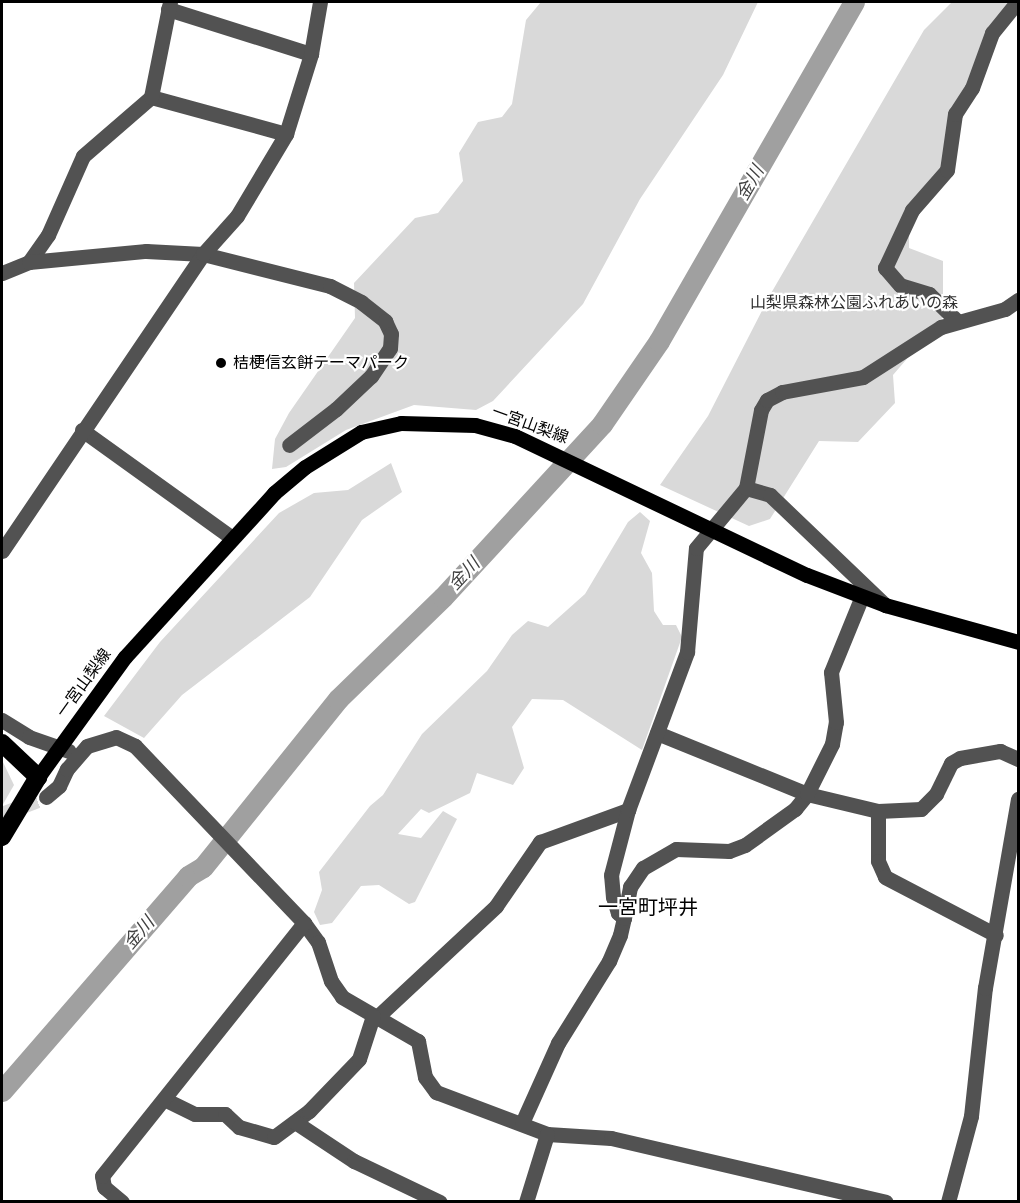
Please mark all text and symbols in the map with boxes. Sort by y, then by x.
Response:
water label: 金川 [732,162,768,204]
park label: 山梨県森林公園ふれあいの森 [750,293,958,313]
place label: 桔梗信玄餅テーマパーク [233,353,409,373]
marker: 桔梗信玄餅テーマパーク [214,356,228,370]
street label: 一宮山梨線 [489,402,571,448]
water label: 金川 [444,553,484,595]
street label: 一宮山梨線 [53,645,115,721]
district label: 一宮町坪井 [598,895,698,919]
water label: 金川 [119,912,159,954]

